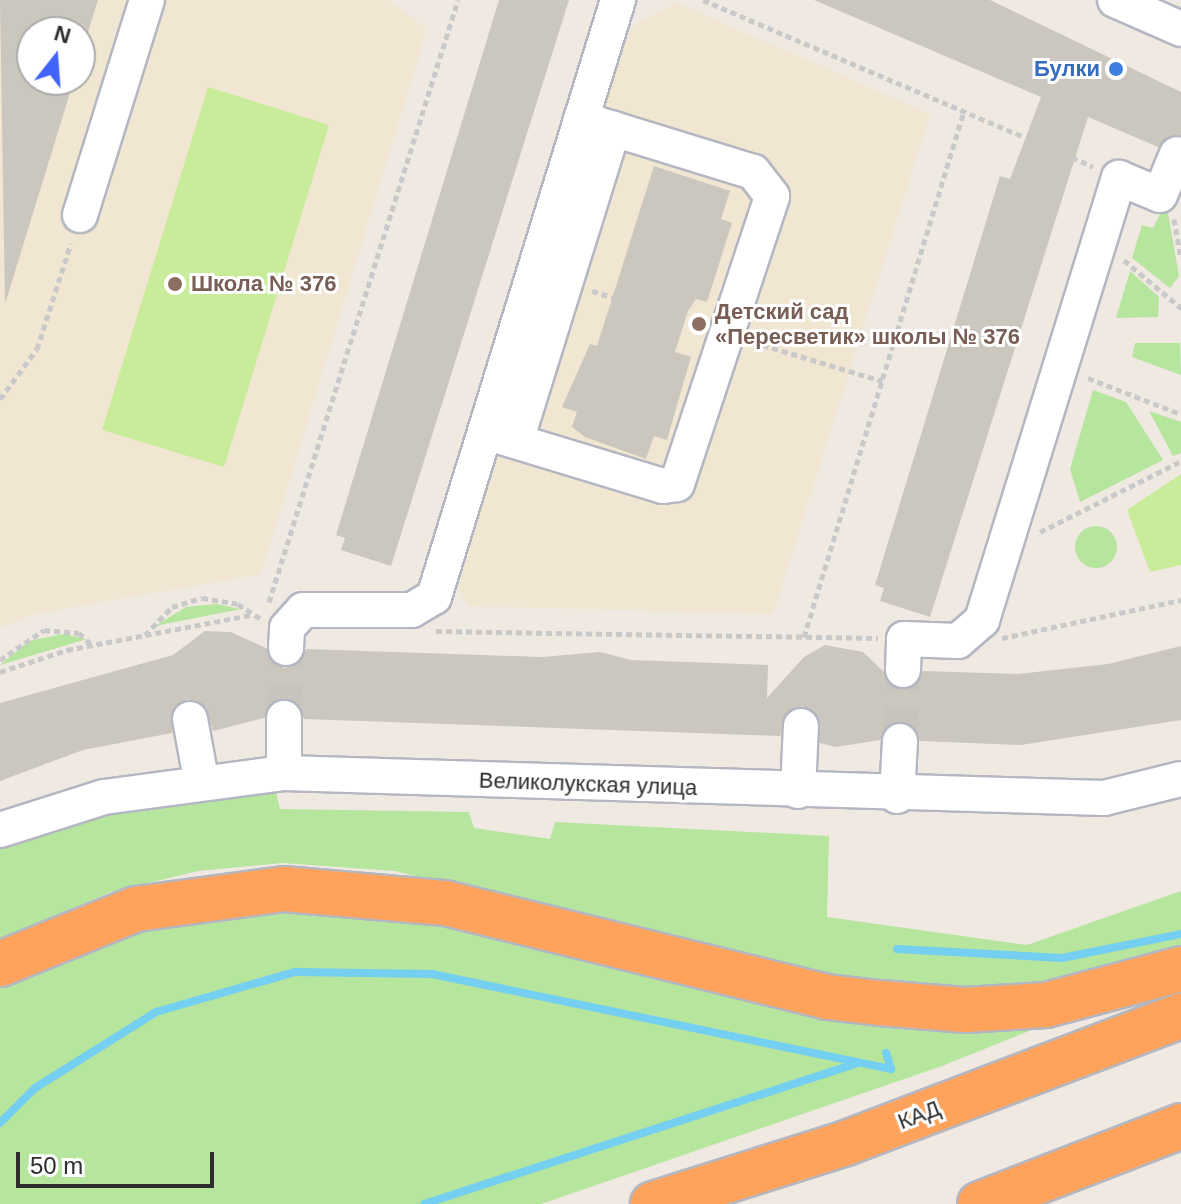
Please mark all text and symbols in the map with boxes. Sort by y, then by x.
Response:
north arrow [16,16,96,96]
text: N [51,20,74,49]
place label: Булки [1034,56,1100,82]
marker: Булки [1107,60,1125,78]
place label: Школа № 376 [191,271,336,297]
marker: Школа № 376 [166,275,184,293]
place label: Детский сад «Пересветик» школы № 376 [715,298,1020,350]
marker: Детский сад «Пересветик» школы № 376 [690,315,708,333]
street label: Великолукская улица [478,767,698,801]
street label: КАД [894,1095,944,1135]
scale bar [20,1136,218,1186]
text: 50 m [30,1152,83,1179]

